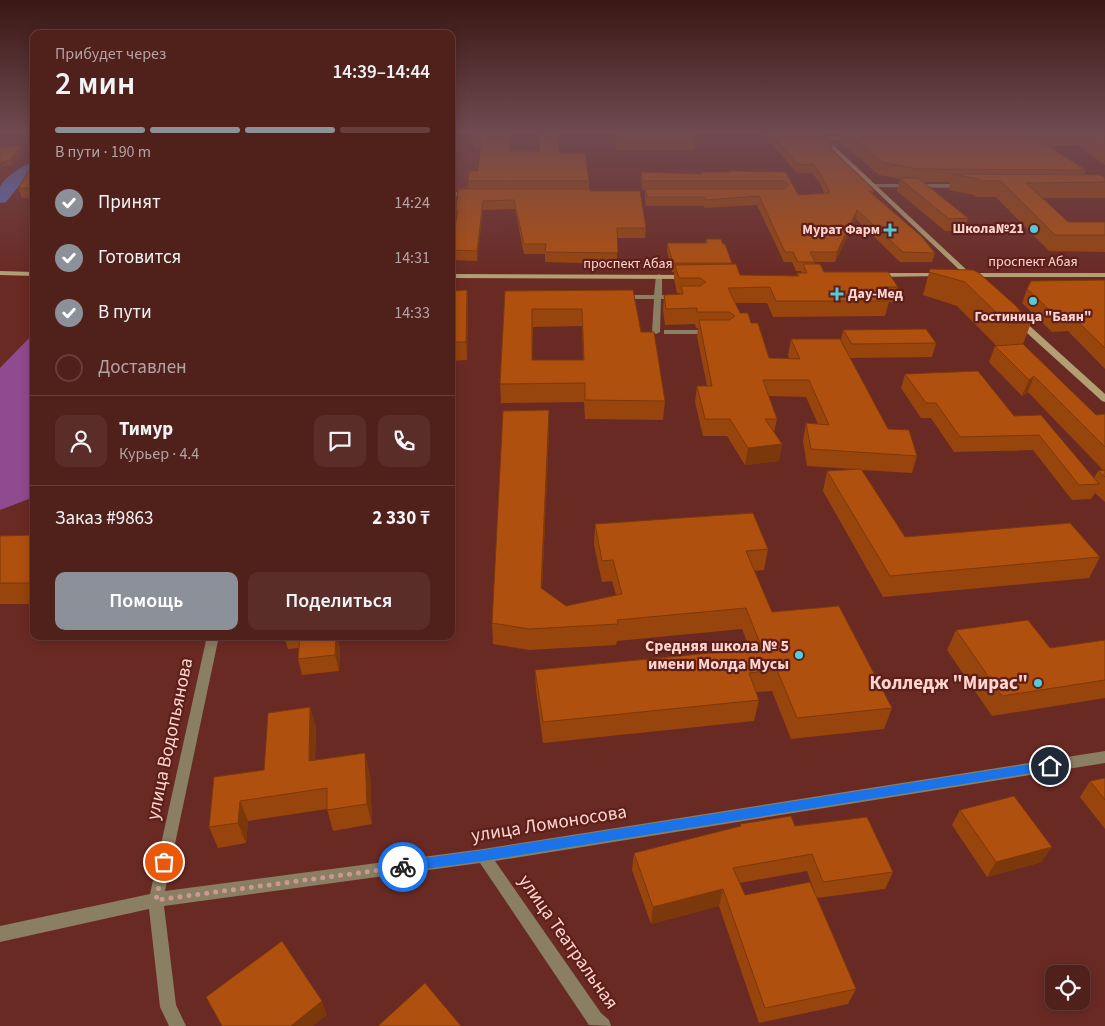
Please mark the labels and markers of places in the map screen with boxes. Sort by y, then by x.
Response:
place label: Школа№21 [952,219,1024,239]
place label: Мурат Фарм [802,220,880,240]
marker: Школа№21 [1028,223,1040,235]
marker: Мурат Фарм [884,224,896,236]
place label: Дау-Мед [848,284,904,304]
marker: Дау-Мед [830,287,844,301]
marker: Гостиница "Баян" [1027,295,1039,307]
place label: Гостиница "Баян" [975,307,1091,327]
place label: Средняя школа № 5 имени Молда Мусы [645,635,789,675]
marker: Средняя школа № 5 имени Молда Мусы [793,649,805,661]
place label: Колледж "Мирас" [870,670,1028,697]
marker: Колледж "Мирас" [1032,677,1044,689]
pin [1029,745,1071,787]
pin [143,841,185,883]

